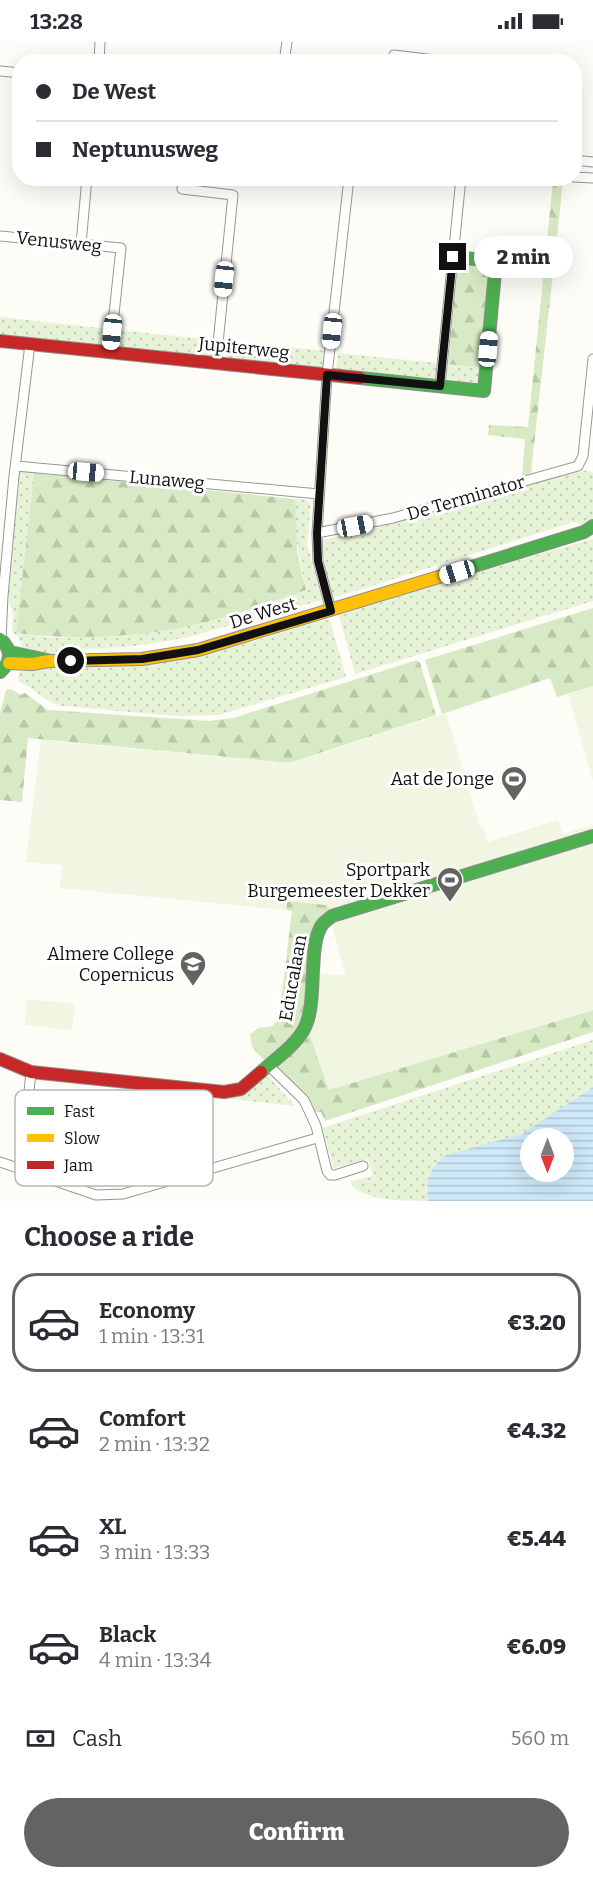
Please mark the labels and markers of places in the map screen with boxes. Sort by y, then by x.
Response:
sports icon: Aat de Jonge [499,764,529,802]
place label: Aat de Jonge [390,768,494,790]
place label: Sportpark Burgemeester Dekker [247,859,431,902]
sports icon: Sportpark Burgemeester Dekker [435,865,465,903]
place label: Almere College Copernicus [47,943,174,986]
school or university icon: Almere College Copernicus [178,949,208,987]

